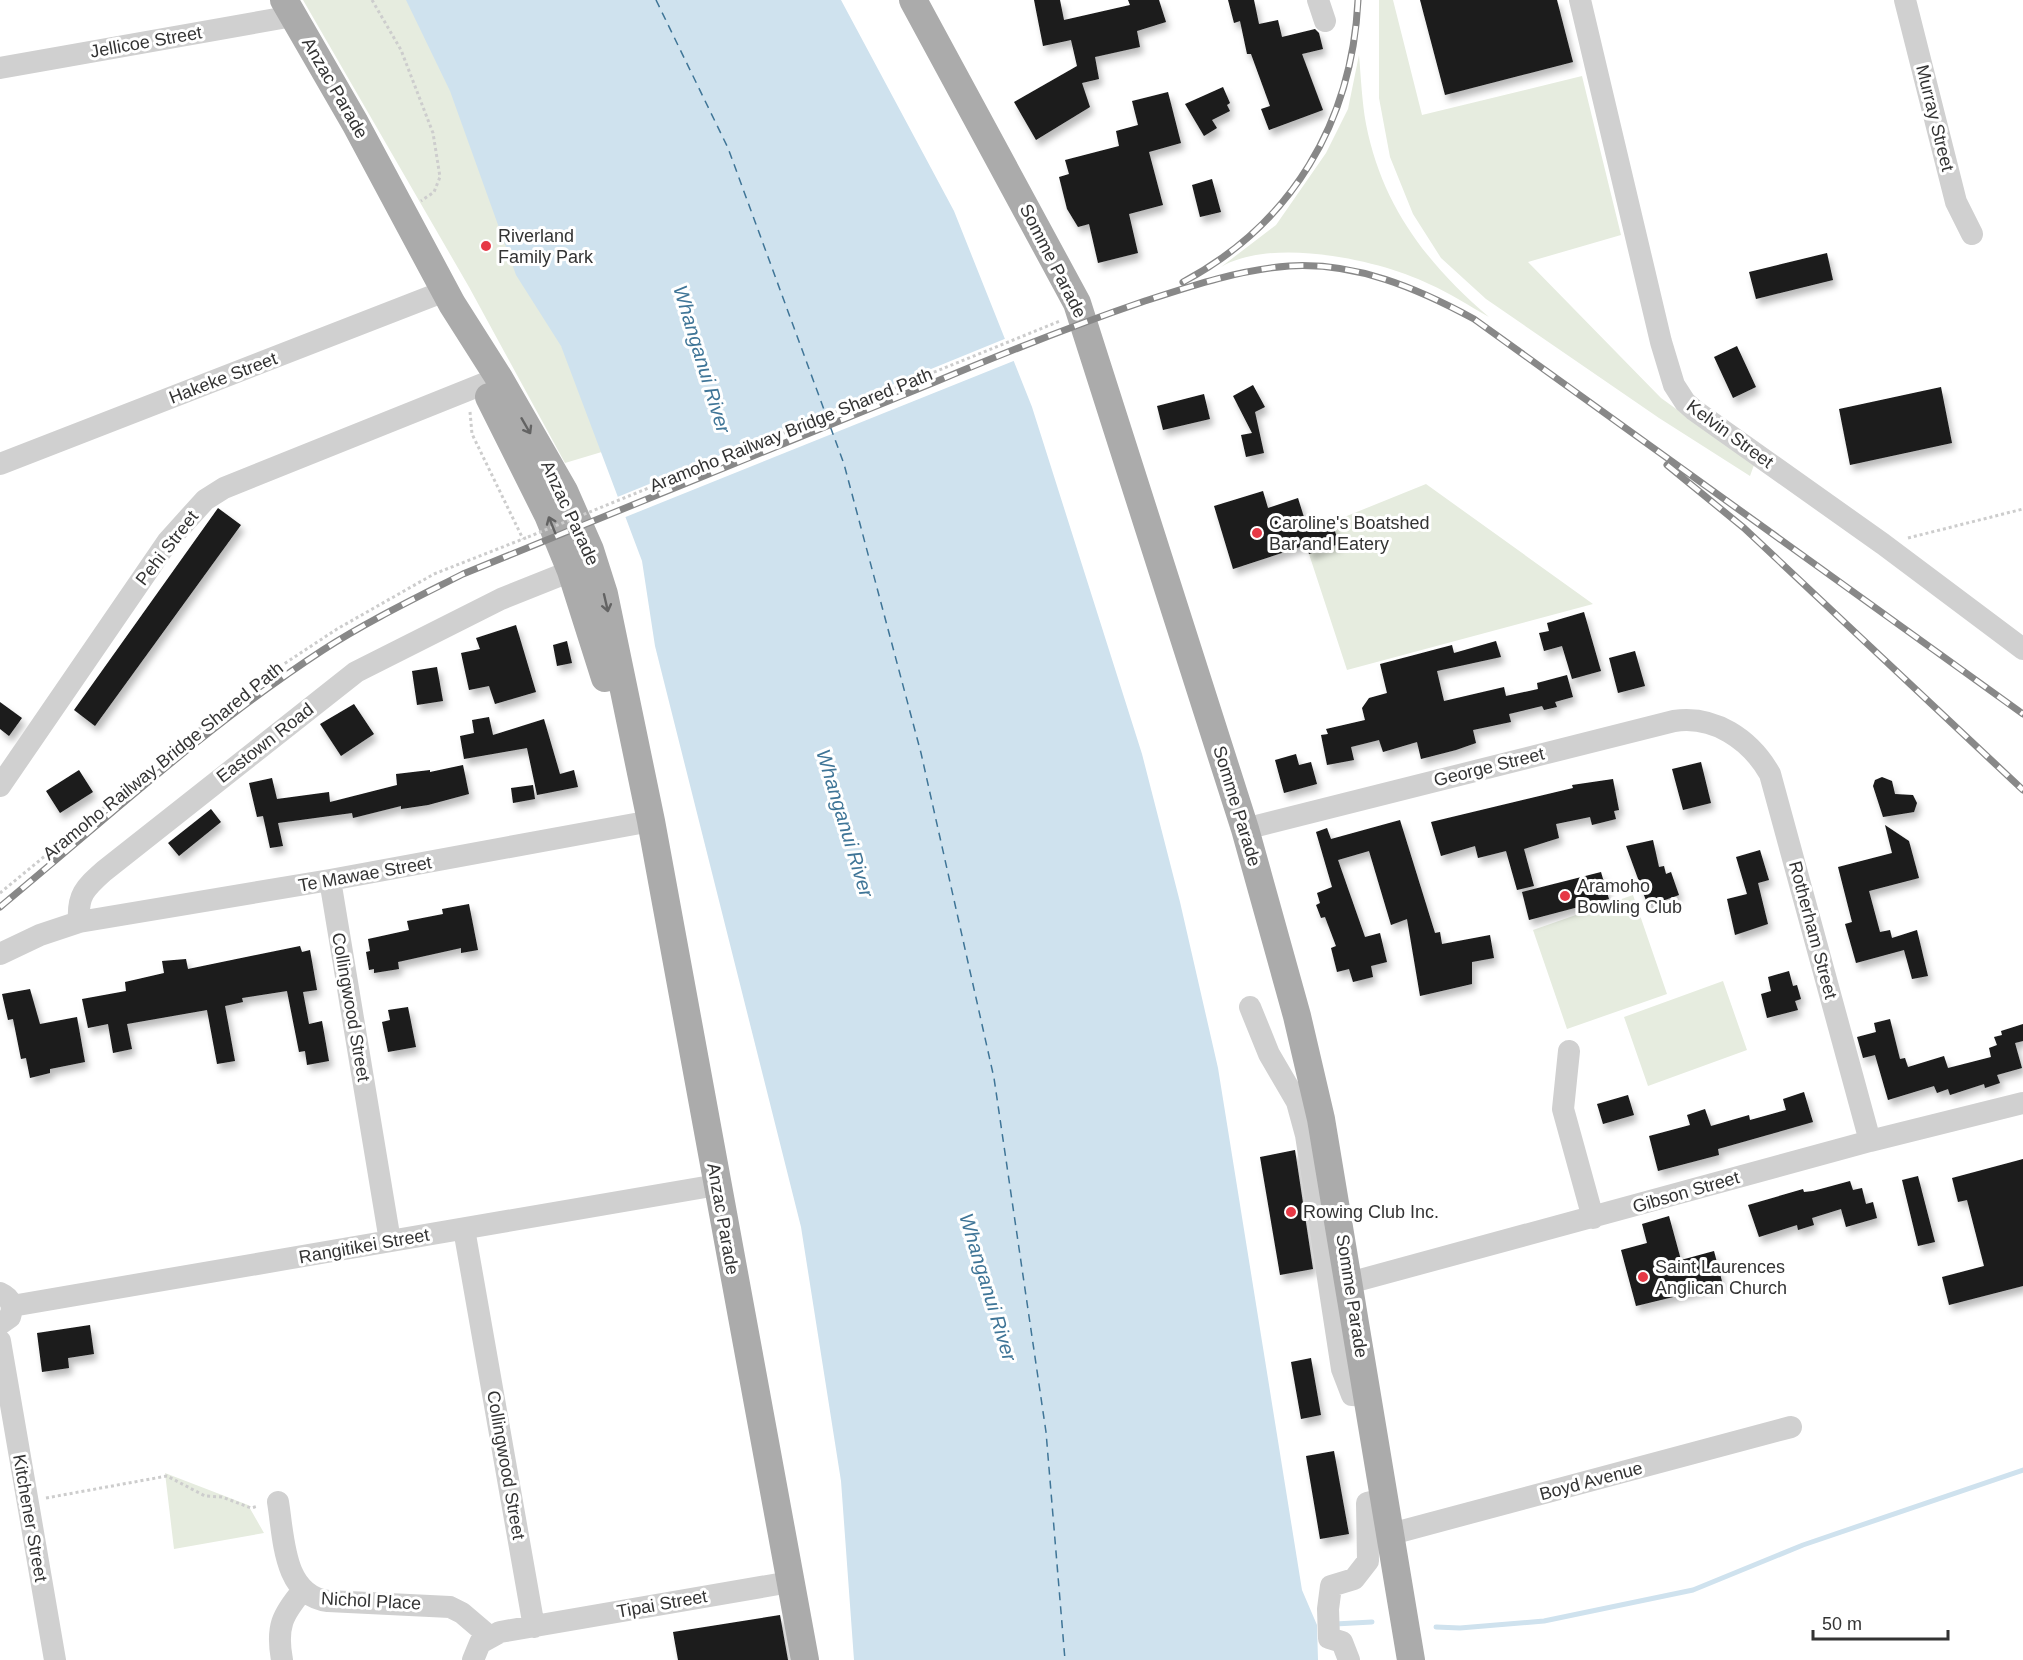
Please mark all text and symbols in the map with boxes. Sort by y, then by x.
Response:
street label: Jellicoe Street [89,22,203,62]
street label: Anzac Parade [298,34,372,142]
street label: Murray Street [1912,63,1958,173]
street label: Somme Parade [1016,201,1090,321]
place label: Riverland Family Park [498,226,594,267]
marker: Riverland Family Park [479,239,493,253]
water label: Whanganui River [669,282,735,437]
street label: Hakeke Street [166,348,280,408]
street label: Aramoho Railway Bridge Shared Path [647,364,935,496]
street label: Kelvin Street [1683,396,1777,472]
one-way arrow [521,417,533,434]
street label: Anzac Parade [537,458,603,568]
street label: Pehi Street [132,507,202,589]
place label: Caroline's Boatshed Bar and Eatery [1269,513,1430,554]
one-way arrow [546,517,557,535]
marker: Caroline's Boatshed Bar and Eatery [1250,526,1264,540]
one-way arrow [600,593,612,612]
street label: Aramoho Railway Bridge Shared Path [39,658,287,864]
street label: Eastown Road [213,699,317,787]
street label: Somme Parade [1209,743,1265,869]
street label: George Street [1432,744,1546,790]
water label: Whanganui River [812,746,878,901]
street label: Te Mawae Street [297,852,433,896]
street label: Rotherham Street [1785,859,1841,1001]
place label: Aramoho Bowling Club [1577,876,1682,917]
marker: Aramoho Bowling Club [1558,889,1572,903]
street label: Collingwood Street [328,931,374,1083]
street label: Anzac Parade [703,1162,743,1276]
street label: Gibson Street [1630,1167,1742,1217]
place label: Rowing Club Inc. [1303,1202,1439,1222]
marker: Rowing Club Inc. [1284,1205,1298,1219]
water label: Whanganui River [955,1210,1021,1365]
street label: Rangitikei Street [297,1225,431,1267]
street label: Somme Parade [1332,1233,1372,1359]
place label: Saint Laurences Anglican Church [1655,1257,1787,1298]
marker: Saint Laurences Anglican Church [1636,1270,1650,1284]
street label: Collingwood Street [483,1389,529,1541]
street label: Kitchener Street [9,1453,51,1583]
street label: Boyd Avenue [1537,1458,1645,1504]
street label: Tipai Street [615,1586,709,1622]
street label: Nichol Place [321,1588,421,1614]
scale bar [1813,1603,1948,1641]
text: 50 m [1822,1614,1862,1634]

